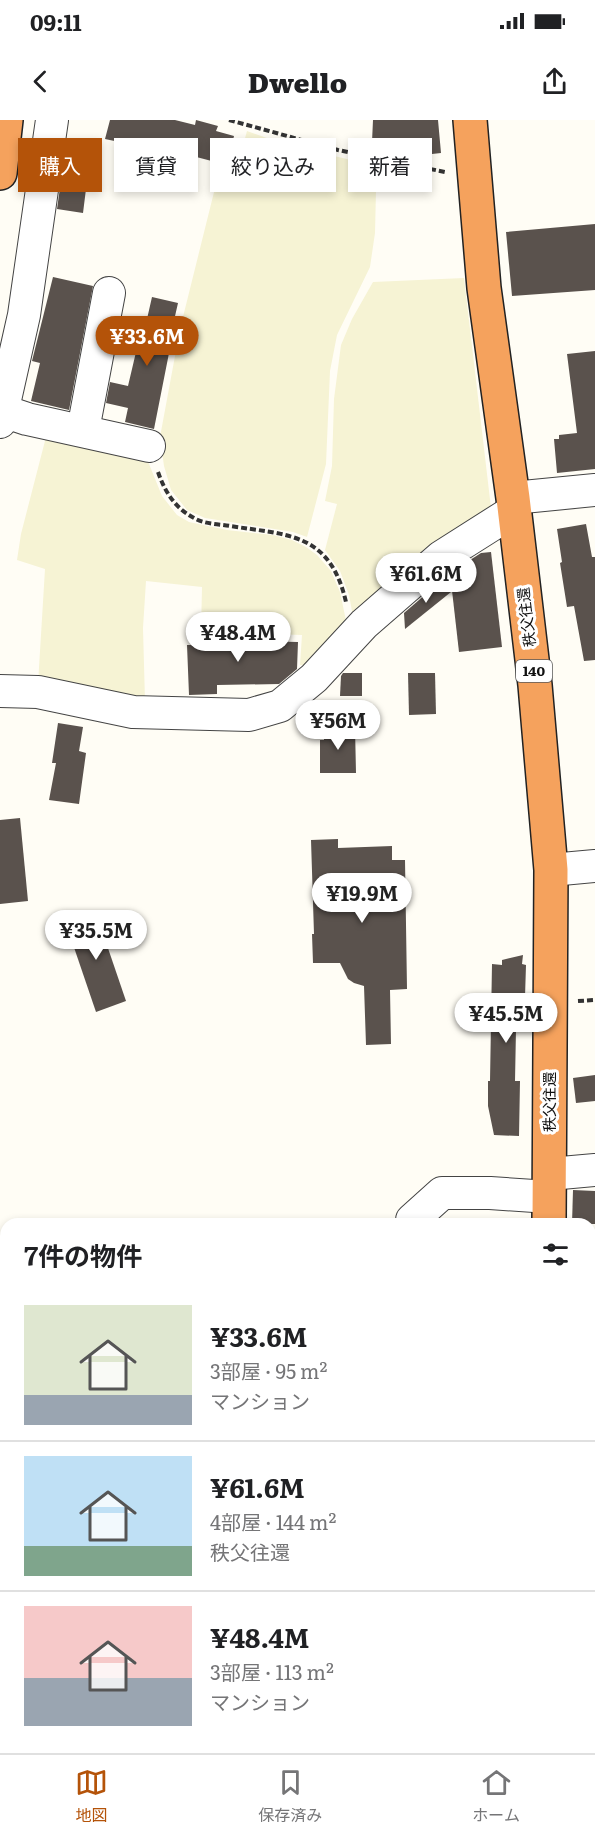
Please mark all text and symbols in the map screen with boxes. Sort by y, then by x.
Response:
text: 09:11 [30,5,82,38]
text: Dwello [248,61,347,101]
icon: back [24,65,57,98]
icon: share [538,65,571,98]
chip: 購入 [18,138,102,192]
chip: 賃貸 [114,138,198,192]
chip: 絞り込み [210,138,336,192]
chip: 新着 [348,138,432,192]
pin: ¥33.6M [98,316,196,367]
text: ¥33.6M [110,320,184,350]
pin: ¥61.6M [377,553,475,604]
text: ¥61.6M [390,557,462,587]
street label: 秩父往還 [510,586,541,648]
pin: ¥48.4M [189,612,287,663]
text: ¥48.4M [200,616,276,646]
road number: 140 [516,660,552,682]
pin: ¥56M [302,700,374,751]
text: ¥56M [309,704,367,734]
pin: ¥19.9M [313,873,411,924]
text: ¥19.9M [326,877,398,907]
pin: ¥35.5M [47,910,145,961]
text: ¥35.5M [59,914,133,944]
pin: ¥45.5M [457,993,555,1044]
text: ¥45.5M [468,997,544,1027]
street label: 秩父往還 [537,1072,560,1132]
text: 7件の物件 [24,1235,142,1274]
icon: filters [539,1238,572,1271]
text: ¥33.6M [210,1316,307,1355]
icon: home [72,1329,144,1401]
text: 3部屋 · 95 m² [210,1355,327,1385]
text: マンション [210,1385,310,1415]
text: ¥61.6M [210,1467,305,1506]
icon: home [72,1480,144,1552]
text: 4部屋 · 144 m² [210,1506,336,1536]
text: 秩父往還 [210,1536,290,1566]
text: ¥48.4M [210,1617,310,1656]
icon: home [72,1630,144,1702]
text: 3部屋 · 113 m² [210,1656,334,1686]
text: マンション [210,1686,310,1716]
tab: 地図 [75,1766,108,1826]
tab: 保存済み [258,1766,322,1826]
tab: ホーム [472,1766,520,1826]

